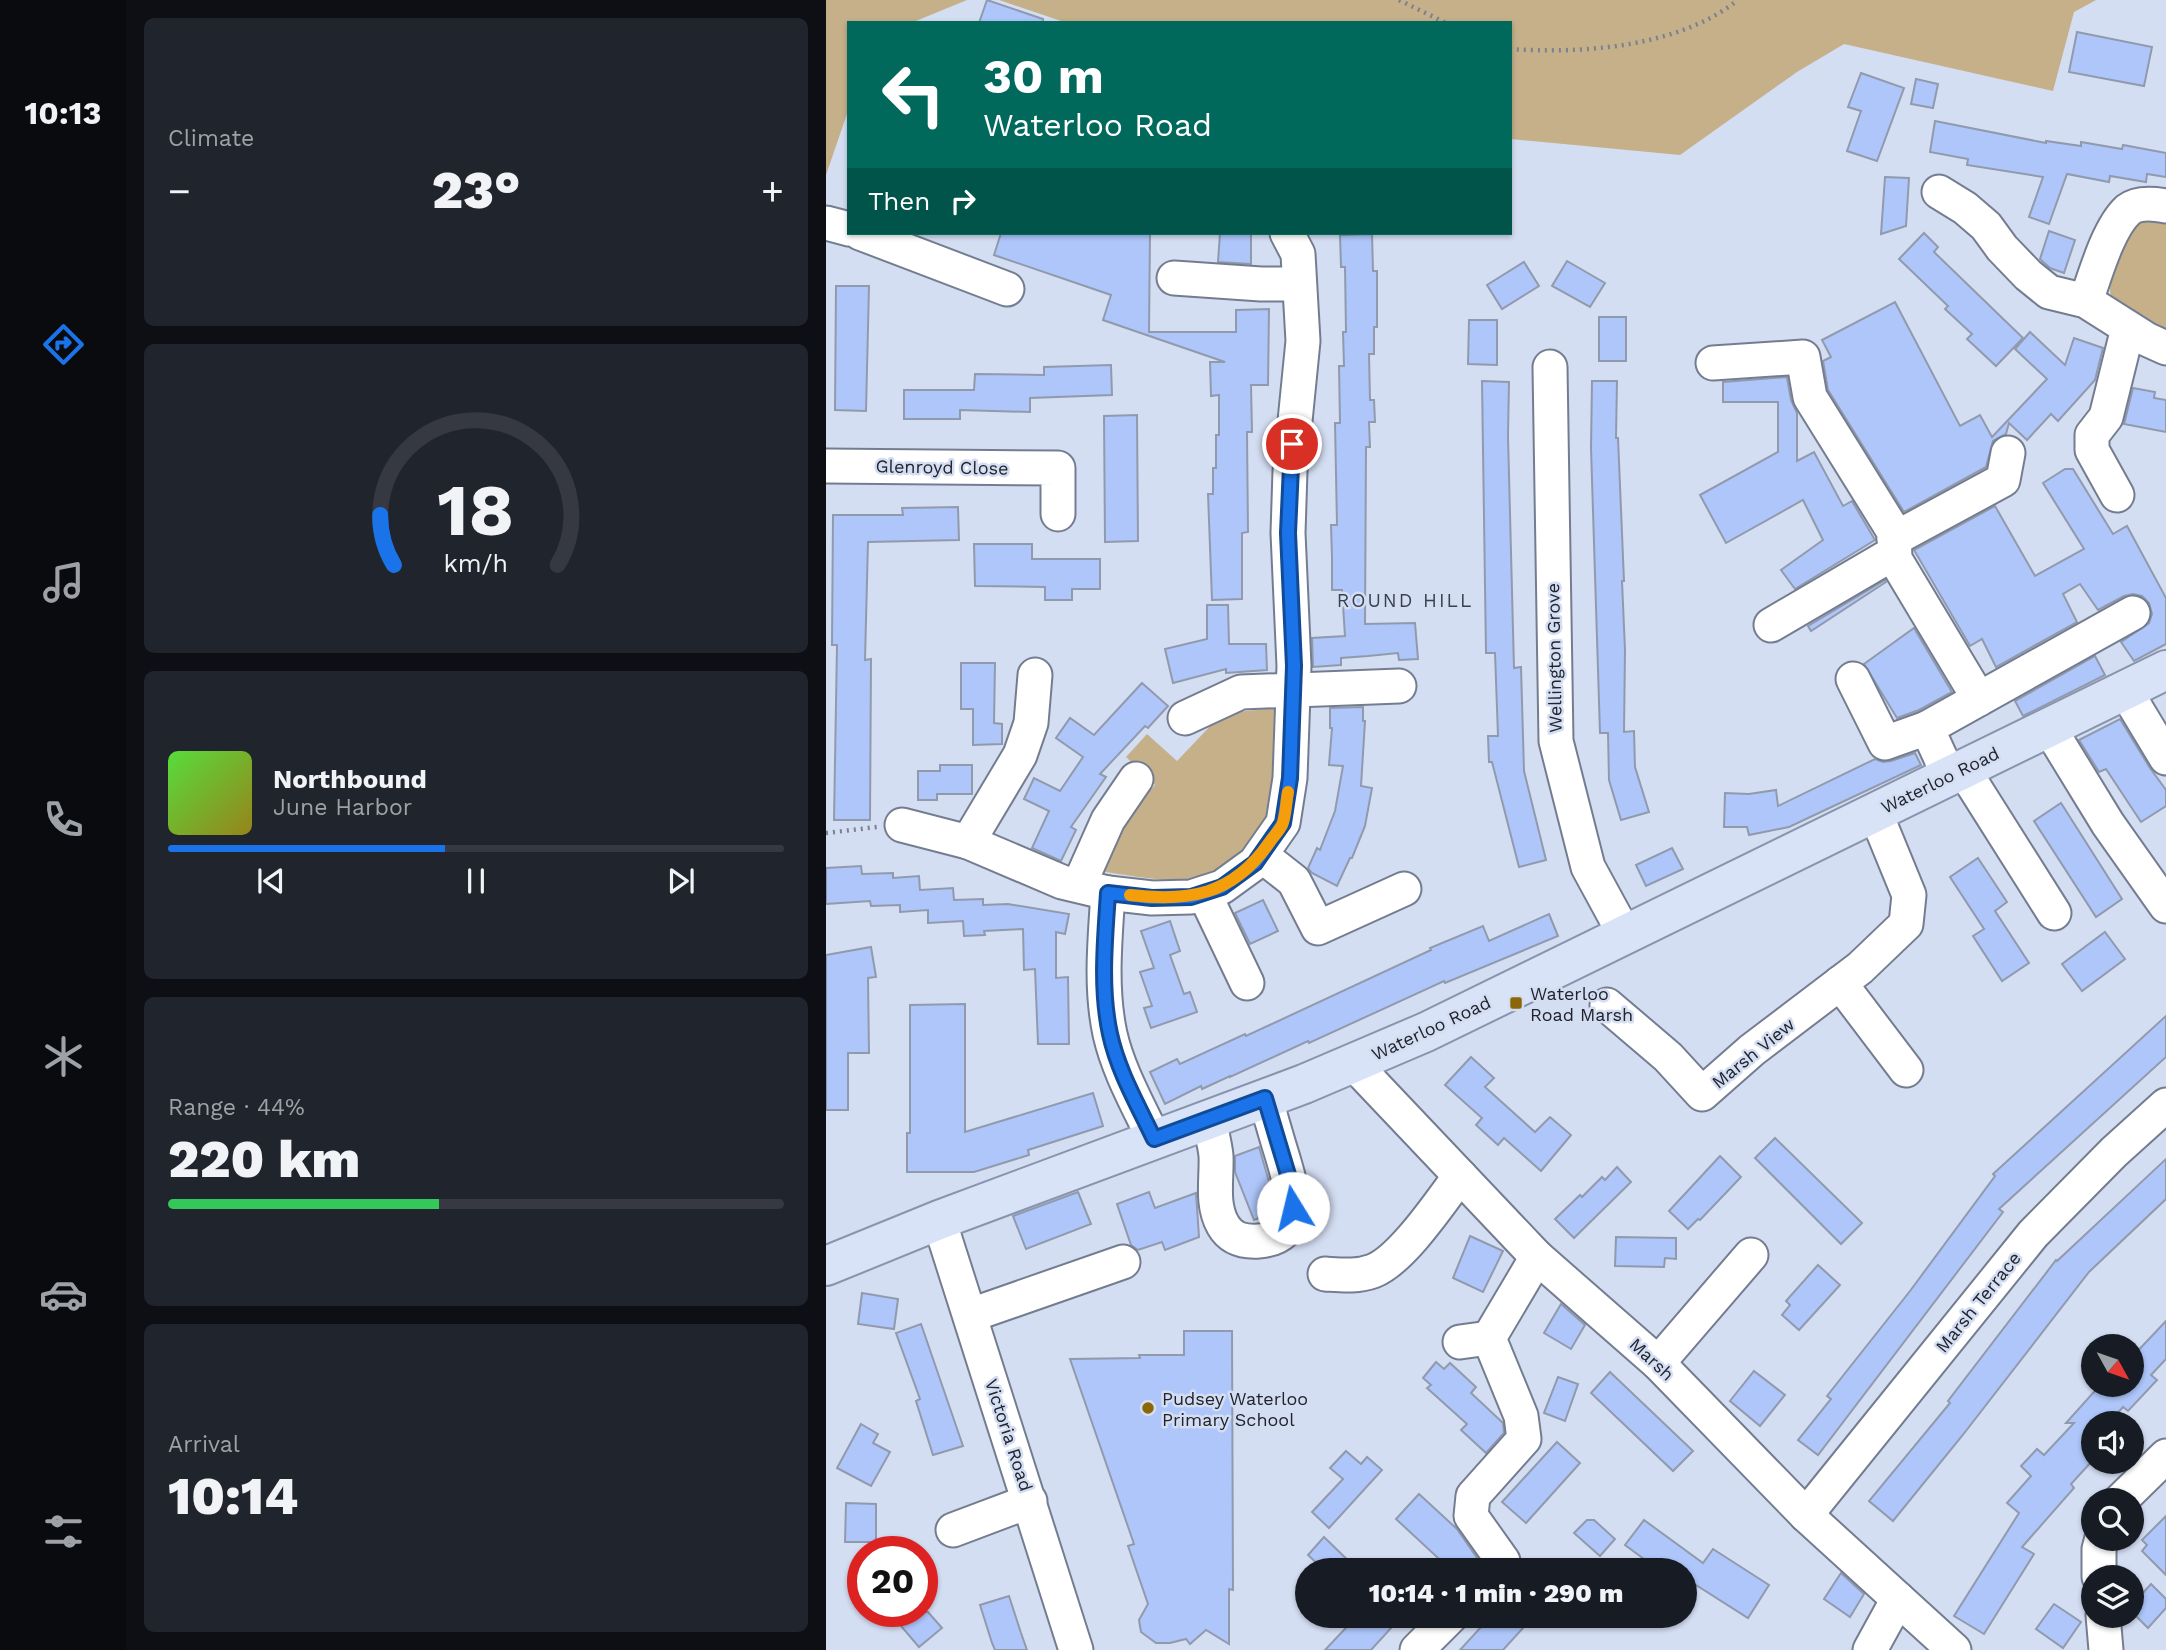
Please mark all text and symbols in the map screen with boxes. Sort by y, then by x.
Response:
text: 30 m [983,47,1104,105]
icon: left [868,49,959,140]
text: 10:13 [25,94,101,132]
text: Waterloo Road [983,106,1212,144]
text: Climate [168,125,254,152]
text: 23° [432,160,520,221]
text: − [168,169,191,213]
text: + [761,169,784,213]
icon: right [944,182,982,220]
text: Then [868,186,930,216]
icon: directions [39,320,88,369]
pin [1262,414,1322,474]
icon: arrive [1273,425,1311,463]
street label: Glenroyd Close [875,455,1009,479]
text: 18 [437,467,515,553]
text: km/h [444,548,508,577]
icon: music [39,558,88,607]
street label: Wellington Grove [1542,583,1566,733]
district label: ROUND HILL [1337,589,1473,612]
street label: Waterloo Road [1877,742,2003,818]
text: Northbound [273,764,427,794]
text: June Harbor [273,794,412,821]
icon: phone [39,795,88,844]
icon: previous [252,862,290,900]
icon: pause [457,862,495,900]
icon: next [662,862,700,900]
place label: Waterloo Road Marsh [1530,983,1633,1025]
street label: Waterloo Road [1368,991,1494,1065]
marker: Waterloo Road Marsh [1508,995,1524,1011]
street label: Marsh View [1707,1013,1799,1093]
icon: climate [39,1032,88,1081]
text: Range · 44% [168,1094,305,1121]
text: 220 km [168,1129,360,1190]
position arrow [1256,1171,1330,1245]
street label: Marsh Terrace [1931,1248,2025,1356]
icon: car [39,1270,88,1319]
street label: Marsh [1625,1333,1679,1385]
north arrow [2081,1334,2144,1396]
map controls [2081,1334,2144,1628]
street label: Victoria Road [981,1376,1037,1494]
place label: Pudsey Waterloo Primary School [1162,1388,1308,1430]
marker: Pudsey Waterloo Primary School [1140,1400,1156,1416]
button: sound [2081,1411,2144,1474]
text: Arrival [168,1431,240,1458]
text: 10:14 [168,1466,298,1527]
button: search [2081,1488,2144,1551]
icon: filters [39,1507,88,1556]
speed limit sign: 20 [847,1536,938,1627]
button: layers [2081,1565,2144,1628]
text: 10:14 · 1 min · 290 m [1369,1578,1623,1608]

